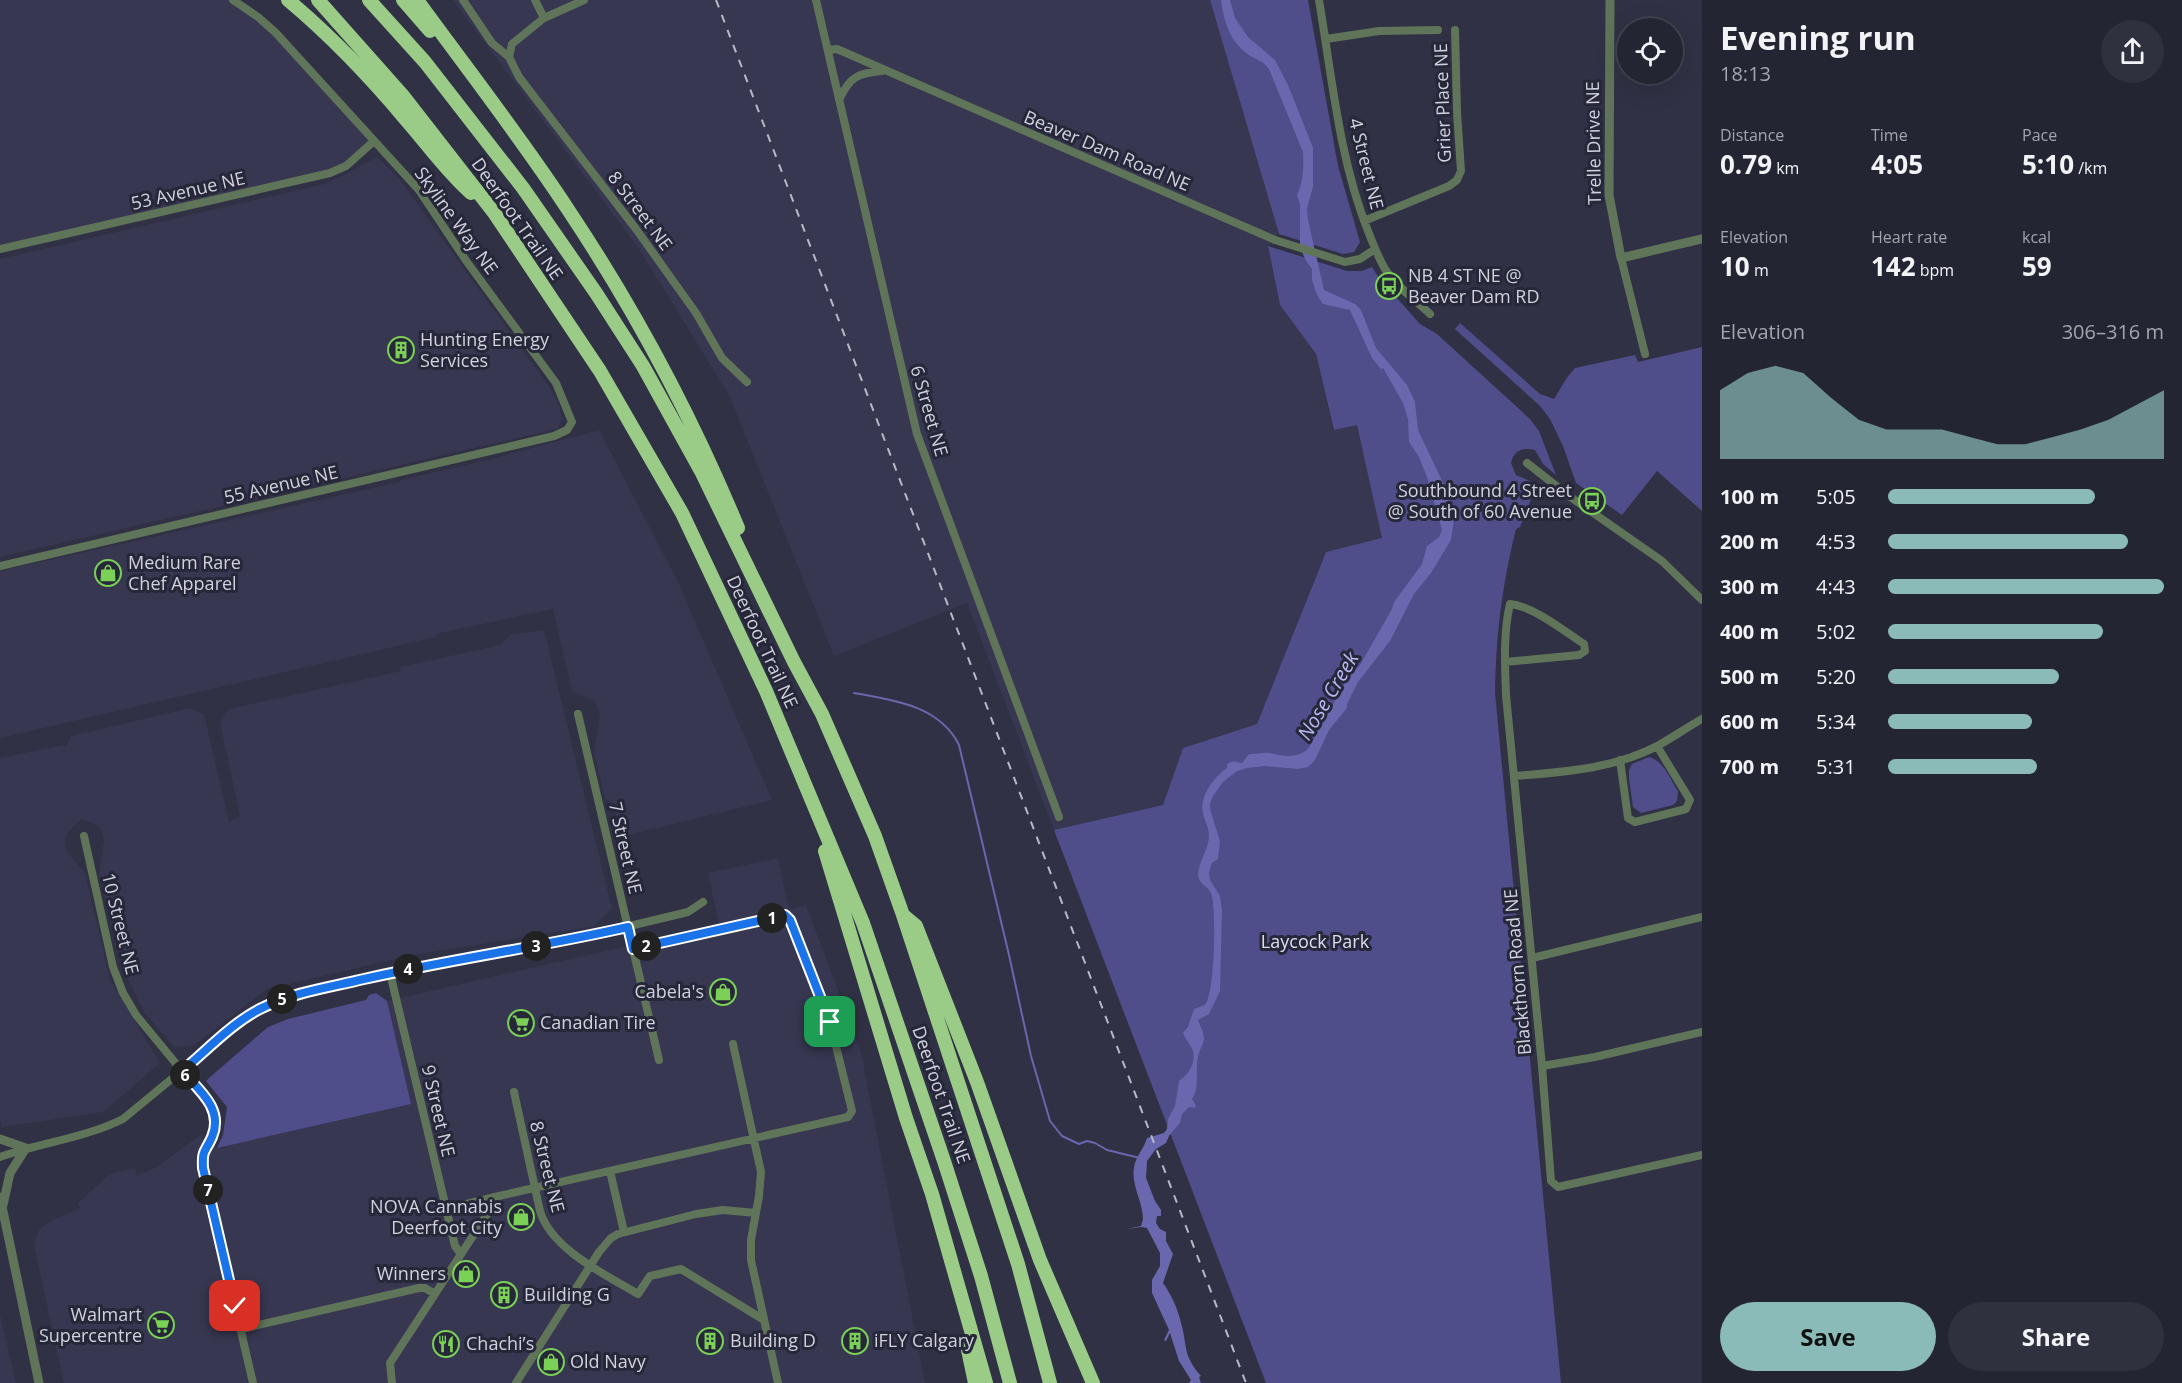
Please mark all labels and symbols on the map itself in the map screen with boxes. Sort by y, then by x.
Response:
street label: Grier Place NE [1428,43,1456,163]
street label: Trelle Drive NE [1580,81,1606,205]
street label: Beaver Dam Road NE [1021,104,1194,196]
street label: 4 Street NE [1344,116,1390,212]
street label: Deerfoot Trail NE [467,153,569,284]
street label: Skyline Way NE [410,162,504,279]
street label: 53 Avenue NE [128,165,247,215]
street label: 8 Street NE [603,166,679,255]
place label: NB 4 ST NE @ Beaver Dam RD [1408,263,1539,308]
bus stop icon: NB 4 ST NE @ Beaver Dam RD [1374,271,1404,301]
place label: Hunting Energy Services [420,327,550,372]
building icon: Hunting Energy Services [386,335,416,365]
street label: 6 Street NE [906,362,954,459]
street label: 55 Avenue NE [221,459,340,509]
place label: Southbound 4 Street @ South of 60 Avenue [1388,478,1572,523]
bus stop icon: Southbound 4 Street @ South of 60 Avenue [1577,486,1607,516]
place label: Medium Rare Chef Apparel [128,550,241,595]
shop icon: Medium Rare Chef Apparel [93,558,123,588]
street label: Deerfoot Trail NE [722,571,804,712]
water label: Nose Creek [1291,646,1365,745]
street label: 7 Street NE [604,800,648,896]
street label: 10 Street NE [97,871,145,977]
street label: Blackthorn Road NE [1498,888,1536,1056]
pin: 1 [757,903,787,933]
park label: Laycock Park [1261,929,1370,953]
pin: 3 [521,931,551,961]
pin: 2 [631,931,661,961]
pin: 4 [393,954,423,984]
shop icon: Cabela's [708,977,738,1007]
place label: Cabela's [634,979,704,1003]
pin: 5 [267,984,297,1014]
pin [804,996,855,1047]
supermarket icon: Canadian Tire [506,1008,536,1038]
place label: Canadian Tire [540,1010,656,1034]
street label: Deerfoot Trail NE [907,1023,977,1167]
pin: 6 [170,1060,200,1090]
street label: 9 Street NE [417,1063,461,1159]
street label: 8 Street NE [525,1119,571,1215]
pin: 7 [193,1175,223,1205]
place label: NOVA Cannabis Deerfoot City [370,1194,503,1239]
shop icon: NOVA Cannabis Deerfoot City [506,1202,536,1232]
shop icon: Winners [451,1259,481,1289]
place label: Winners [377,1261,446,1285]
pin [209,1280,260,1331]
building icon: Building G [489,1280,519,1310]
place label: Building G [524,1282,610,1306]
place label: Walmart Supercentre [39,1302,142,1347]
supermarket icon: Walmart Supercentre [146,1310,176,1340]
building icon: Building D [695,1326,725,1356]
building icon: iFLY Calgary [840,1326,870,1356]
place label: Building D [730,1328,816,1352]
place label: iFLY Calgary [874,1328,975,1352]
restaurant icon: Chachi’s [431,1329,461,1359]
place label: Chachi’s [466,1331,534,1355]
shop icon: Old Navy [536,1347,566,1377]
place label: Old Navy [570,1349,647,1373]

